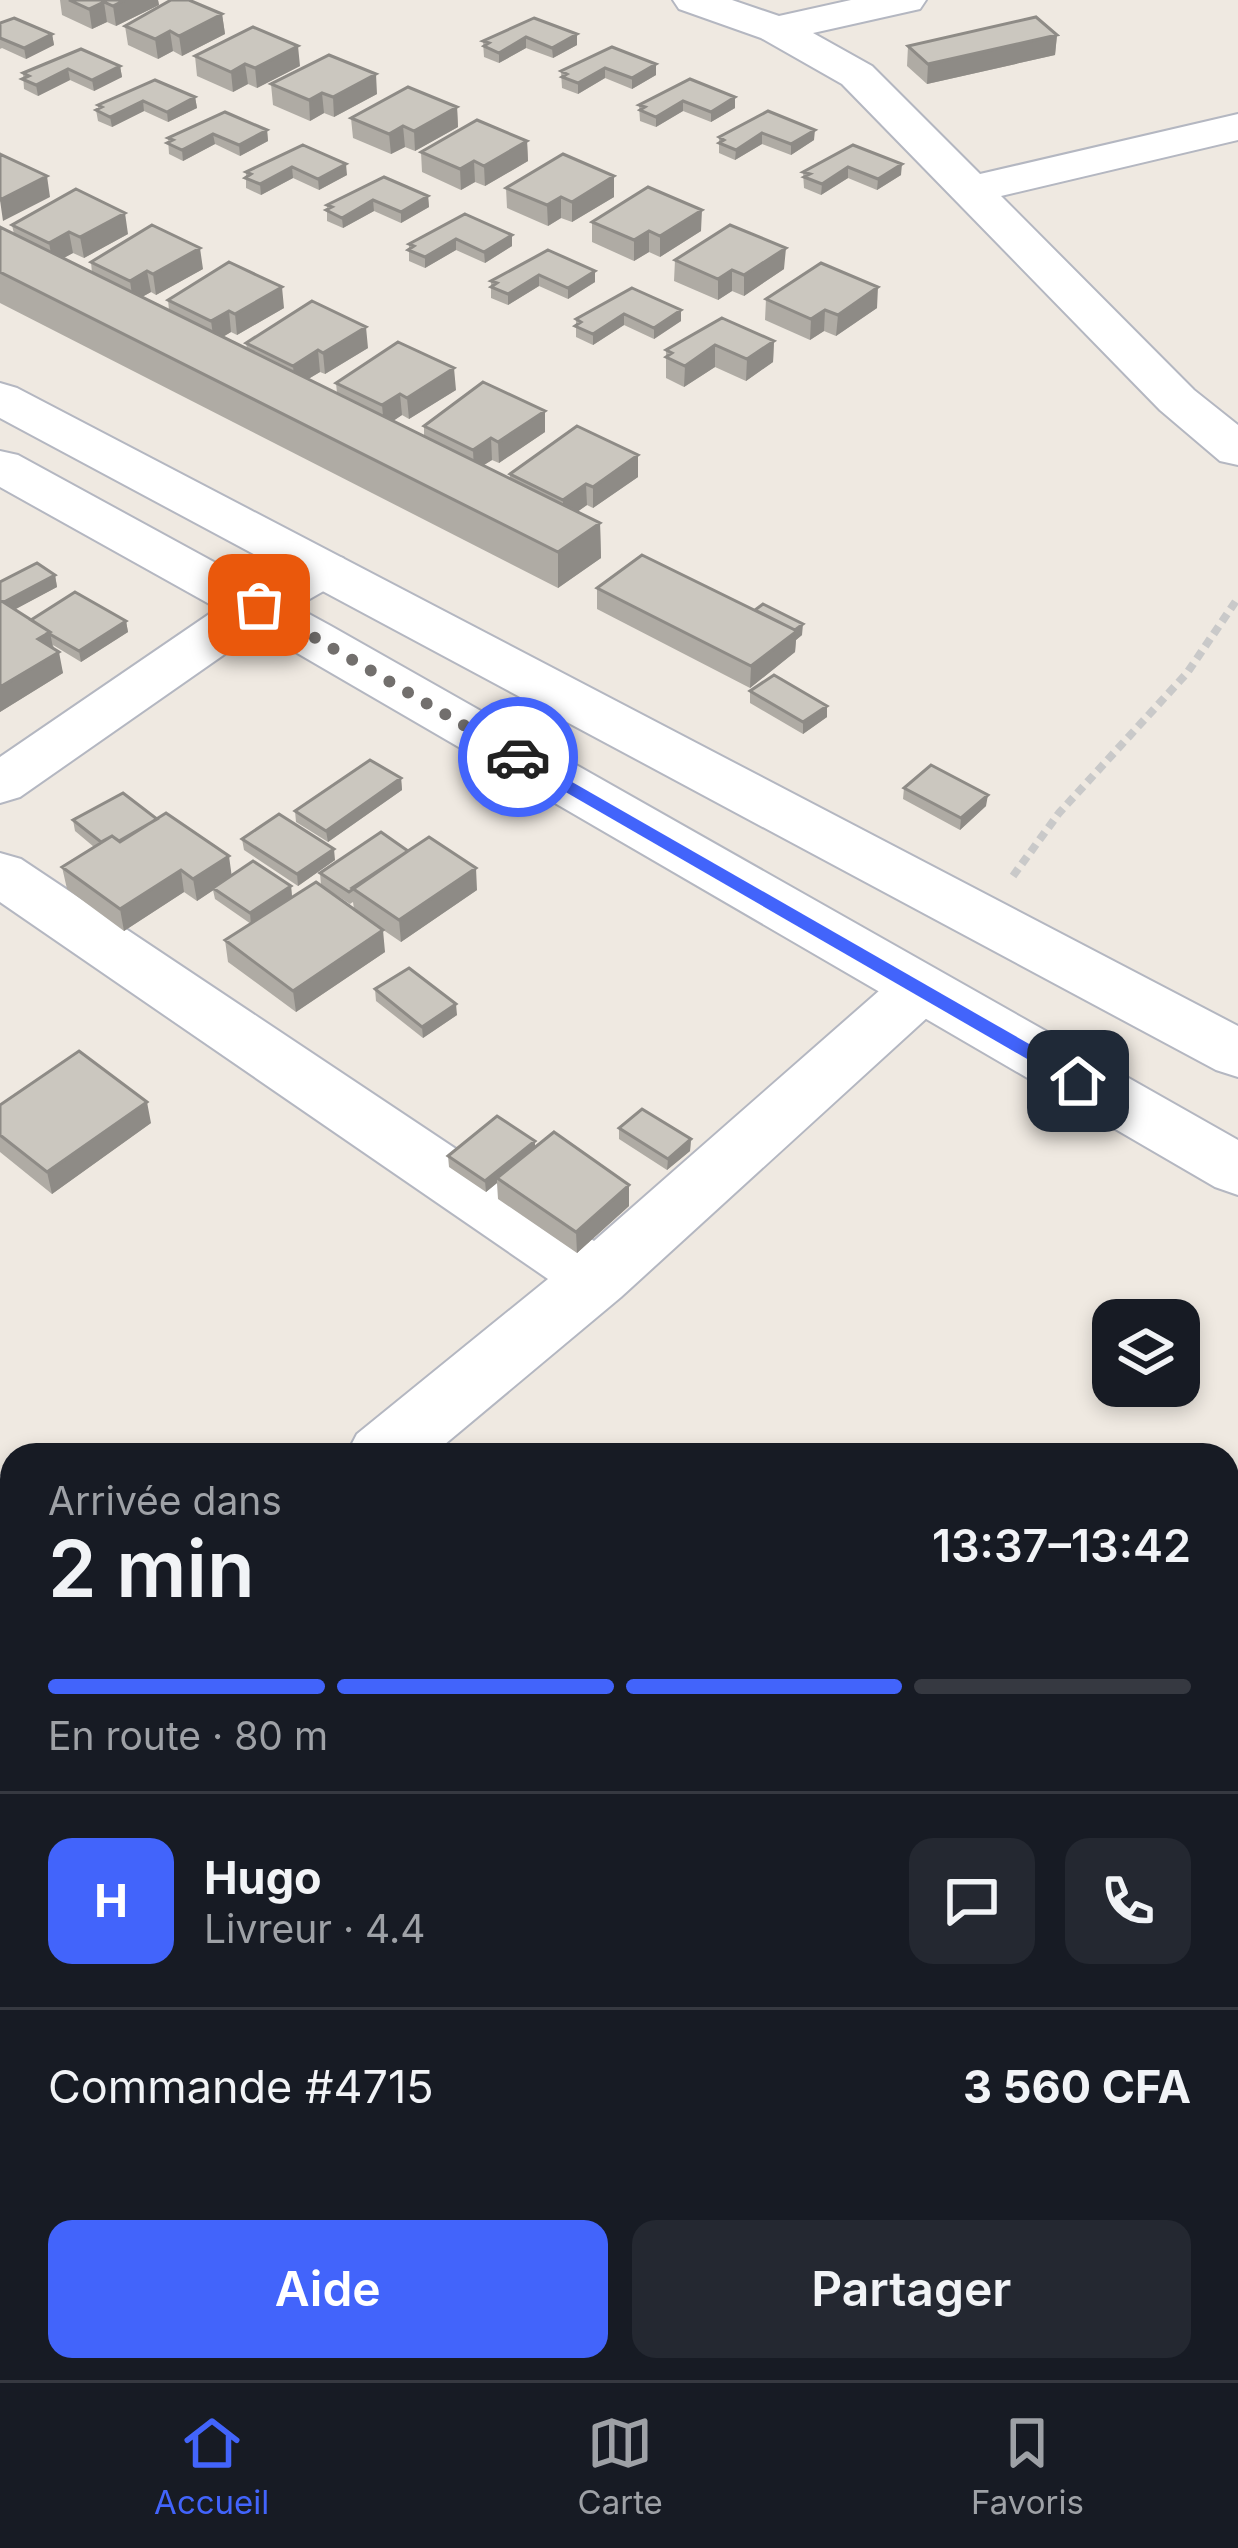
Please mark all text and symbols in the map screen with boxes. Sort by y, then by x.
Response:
pin [208,554,310,656]
icon: bag [226,572,292,638]
courier [458,697,578,817]
icon: car [485,724,551,790]
pin [1027,1030,1129,1132]
icon: home [1045,1048,1111,1114]
map controls [1092,1299,1200,1407]
button: layers [1092,1299,1200,1407]
text: Arrivée dans [48,1477,282,1524]
text: 13:37–13:42 [932,1518,1191,1573]
text: 2 min [48,1521,255,1616]
text: En route · 80 m [48,1712,328,1759]
button: chat [909,1838,1035,1964]
button: phone [1065,1838,1191,1964]
text: Hugo [204,1850,322,1905]
text: H [94,1873,128,1928]
text: Livreur · 4.4 [204,1905,425,1952]
text: Commande #4715 [48,2059,434,2114]
text: 3 560 CFA [963,2059,1191,2114]
button: Aide [48,2220,608,2358]
button: Partager [632,2220,1191,2358]
tab: Accueil [154,2410,269,2522]
tab: Carte [578,2410,663,2522]
tab: Favoris [971,2410,1084,2522]

